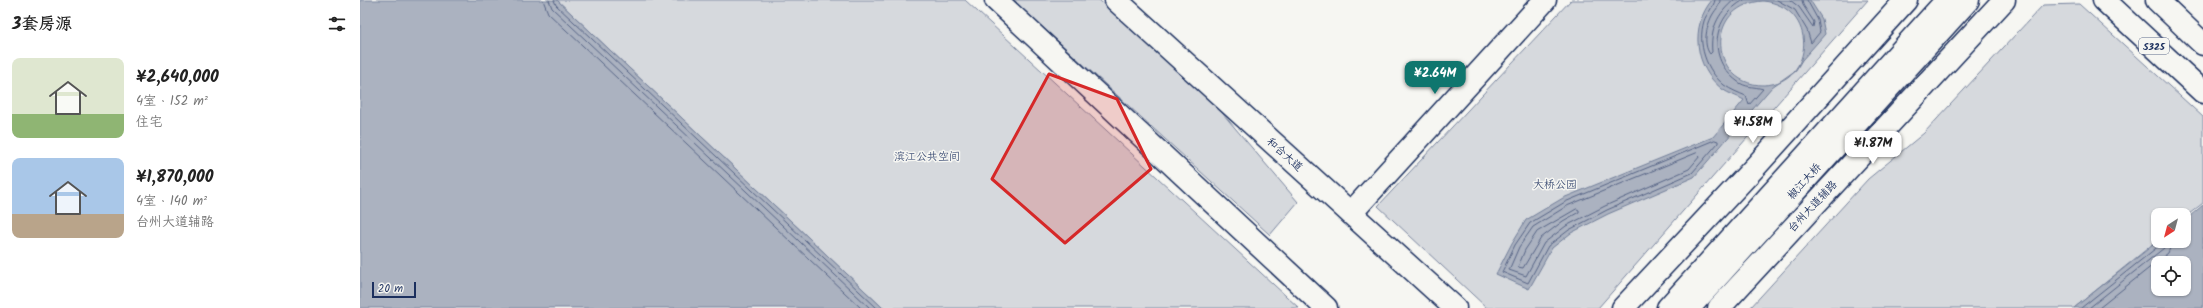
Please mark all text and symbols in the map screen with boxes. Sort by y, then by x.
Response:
text: 3套房源 [12,11,72,38]
icon: filters [326,13,348,35]
road number: S325 [2139,38,2169,54]
pin: ¥2.64M [1402,61,1468,95]
text: ¥2.64M [1414,63,1456,84]
text: ¥2,640,000 [136,64,219,91]
icon: home [44,74,92,122]
text: 4室 · 152 m² [136,91,208,112]
pin: ¥1.58M [1720,110,1786,144]
text: 住宅 [136,112,162,133]
text: ¥1.58M [1733,112,1773,133]
pin: ¥1.87M [1840,131,1906,165]
street label: 和合大道 [1262,133,1307,176]
text: ¥1.87M [1854,133,1892,154]
park label: 滨江公共空间 [894,148,960,166]
street label: 椒江大桥 [1783,159,1826,204]
text: ¥1,870,000 [136,164,213,191]
icon: home [44,174,92,222]
park label: 大桥公园 [1533,176,1577,194]
street label: 台州大道辅路 [1784,176,1842,237]
text: 4室 · 140 m² [136,191,207,212]
north arrow [2151,208,2191,248]
map controls [2151,208,2191,296]
text: 台州大道辅路 [136,212,214,233]
button: locate [2151,256,2191,296]
scale bar [372,280,416,299]
text: 20 m [378,280,403,298]

